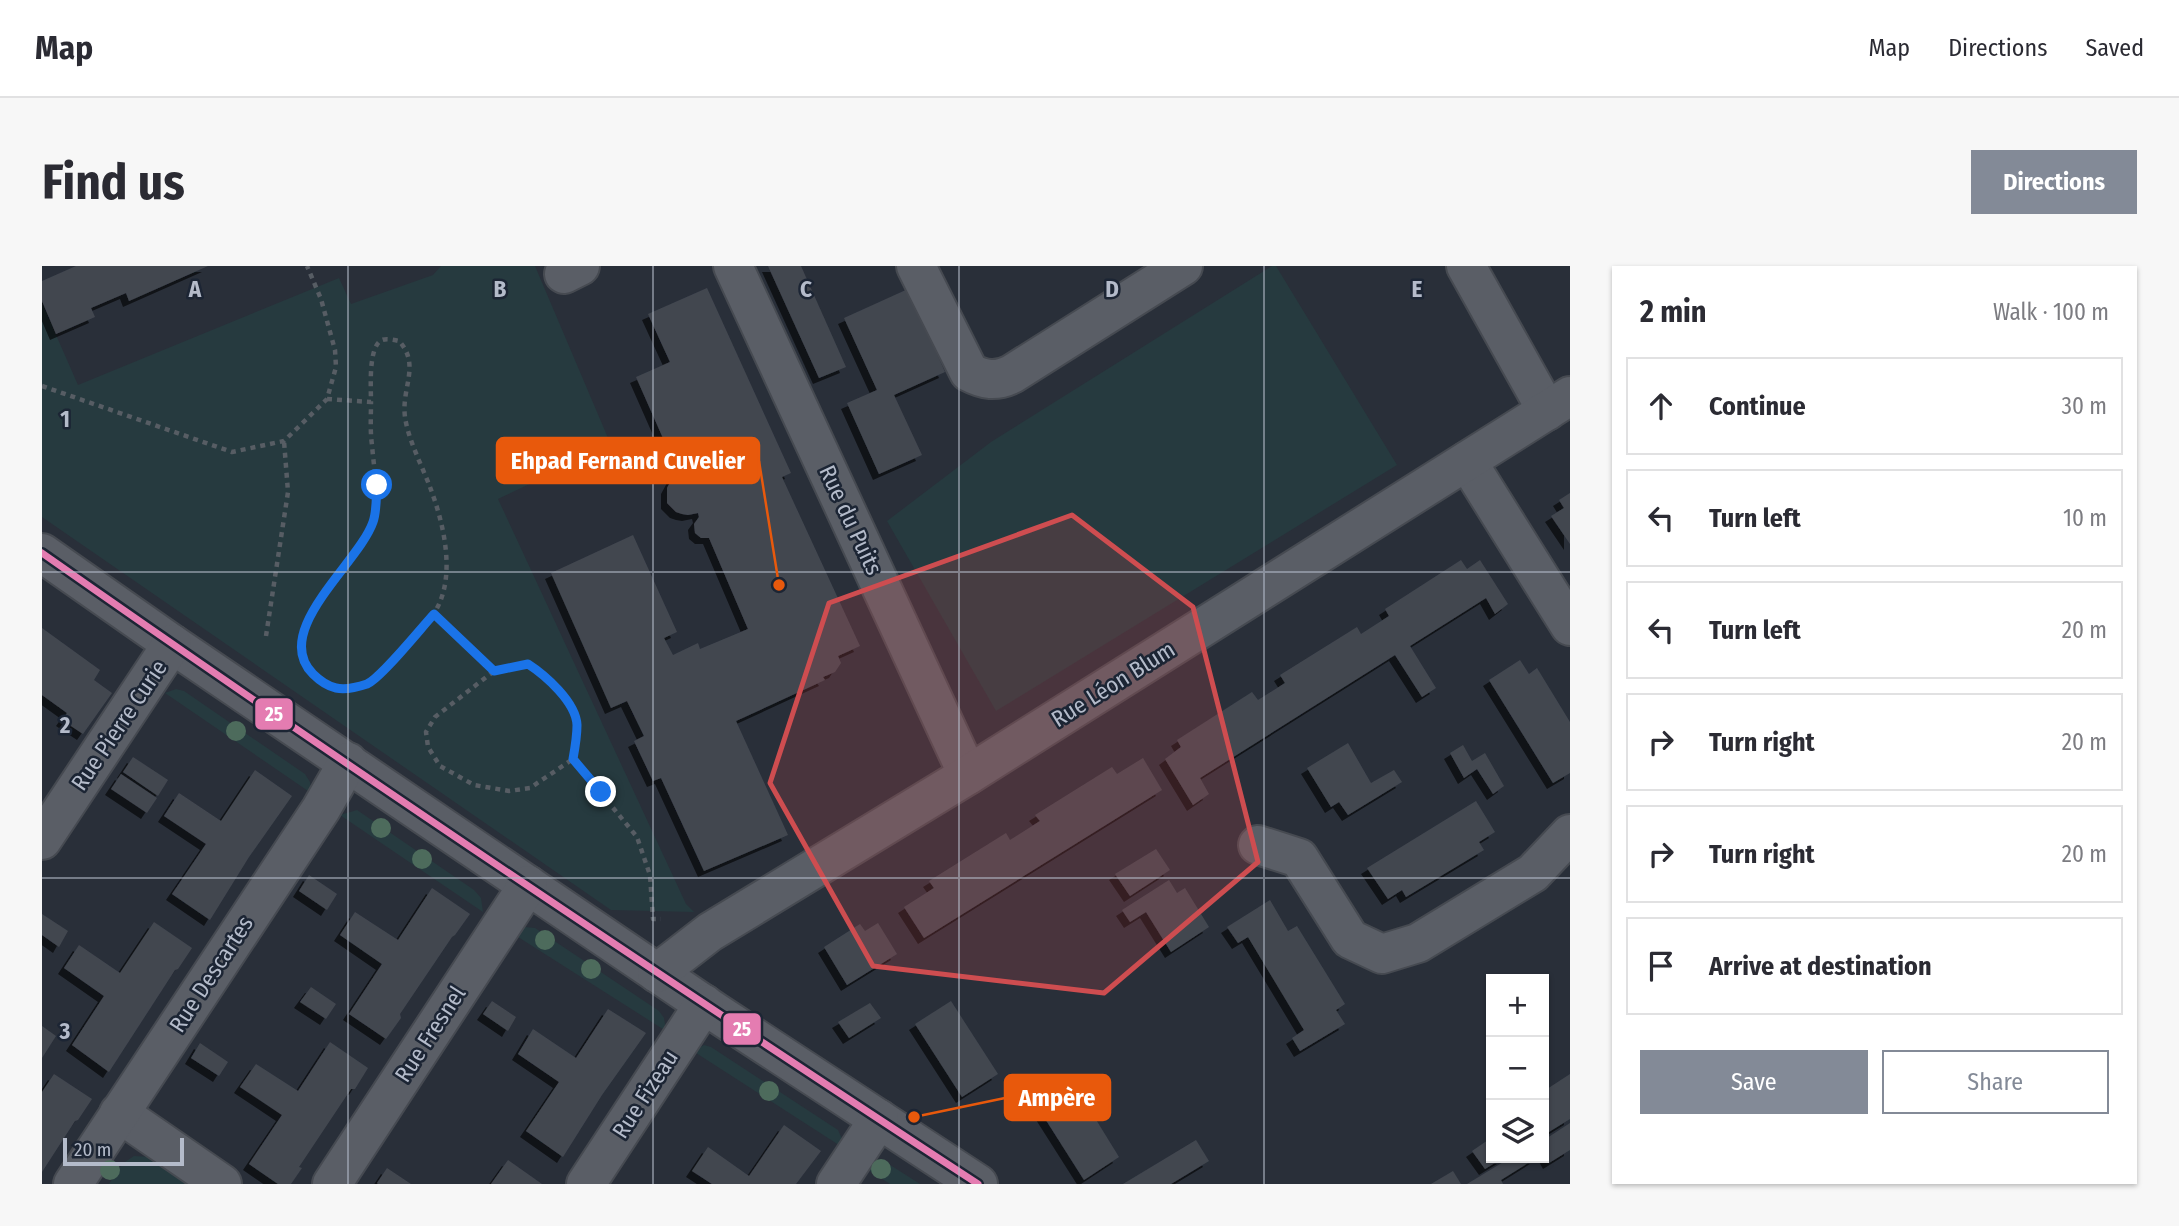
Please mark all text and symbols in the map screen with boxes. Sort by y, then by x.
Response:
text: Map [35,28,93,68]
text: Map [1869,34,1910,62]
text: Directions [1948,34,2047,62]
text: Saved [2085,34,2144,62]
button: Directions [1971,150,2137,214]
text: Find us [42,153,185,212]
text: A [188,275,202,303]
text: B [494,275,507,303]
text: C [800,275,812,303]
text: D [1105,275,1119,303]
text: E [1412,275,1423,303]
text: 2 min [1640,294,1707,330]
text: Walk · 100 m [1993,298,2109,326]
icon: ahead [1642,387,1680,425]
text: Continue [1709,391,1806,422]
text: 30 m [2062,392,2107,420]
text: 1 [60,405,70,433]
callout: Ehpad Fernand Cuvelier [497,438,759,483]
text: Ehpad Fernand Cuvelier [511,447,745,475]
street label: Rue du Puits [813,461,889,579]
route start [361,469,392,500]
icon: left [1642,499,1680,537]
text: Turn left [1709,503,1801,534]
text: 10 m [2063,504,2107,532]
icon: left [1642,611,1680,649]
text: Turn left [1709,615,1801,646]
text: 20 m [2062,616,2107,644]
street label: Rue Léon Blum [1046,635,1180,733]
street label: Rue Pierre Curie [65,654,173,796]
line badge: 25 [254,697,294,731]
text: 25 [264,703,283,726]
text: 2 [59,711,71,739]
icon: right [1642,723,1680,761]
text: Turn right [1709,727,1815,758]
text: 20 m [2062,728,2107,756]
route end [585,776,616,807]
icon: right [1642,835,1680,873]
text: Turn right [1709,839,1815,870]
text: 20 m [2062,840,2107,868]
street label: Rue Descartes [163,910,259,1037]
icon: arrive [1642,947,1680,985]
text: Arrive at destination [1709,951,1932,982]
map controls [1486,974,1549,1163]
button: + [1486,974,1549,1037]
street label: Rue Fresnel [389,981,471,1087]
line badge: 25 [722,1012,762,1046]
text: 3 [59,1017,71,1045]
text: 25 [732,1018,751,1041]
button: − [1486,1037,1549,1100]
street label: Rue Fizeau [606,1045,684,1143]
button: Save [1640,1050,1868,1114]
button: Share [1882,1050,2109,1114]
callout: Ampère [1005,1075,1110,1120]
text: Ampère [1018,1084,1095,1112]
button: layers [1486,1100,1549,1163]
scale bar [63,1135,184,1167]
text: 20 m [74,1138,111,1161]

